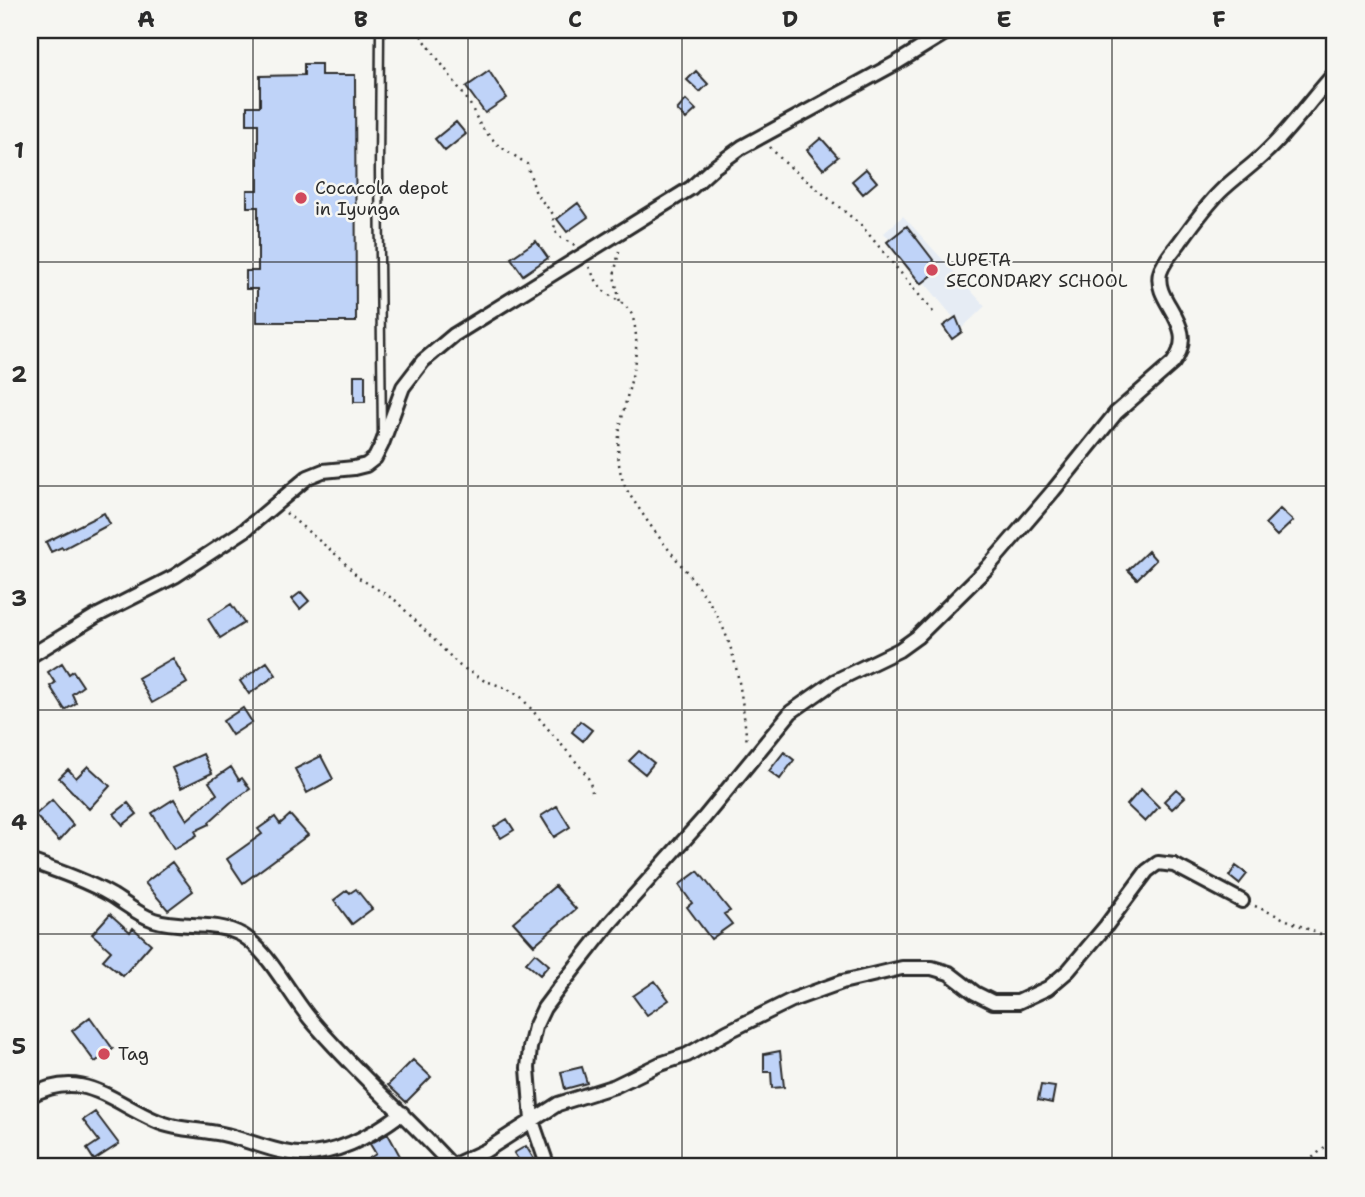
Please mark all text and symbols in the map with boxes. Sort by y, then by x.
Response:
text: A [137,4,155,34]
text: B [354,4,368,34]
text: C [568,4,582,34]
text: D [782,4,798,34]
text: E [996,4,1012,34]
text: F [1212,4,1226,34]
text: 1 [14,135,24,165]
place label: Cocacola depot in Iyunga [315,176,449,221]
marker: Cocacola depot in Iyunga [293,190,309,206]
place label: LUPETA SECONDARY SCHOOL [946,248,1128,293]
marker: LUPETA SECONDARY SCHOOL [924,262,940,278]
text: 2 [11,359,27,389]
text: 3 [11,583,27,613]
text: 4 [11,807,27,837]
text: 5 [12,1031,26,1061]
place label: Tag [118,1042,149,1066]
marker: Tag [96,1046,112,1062]

